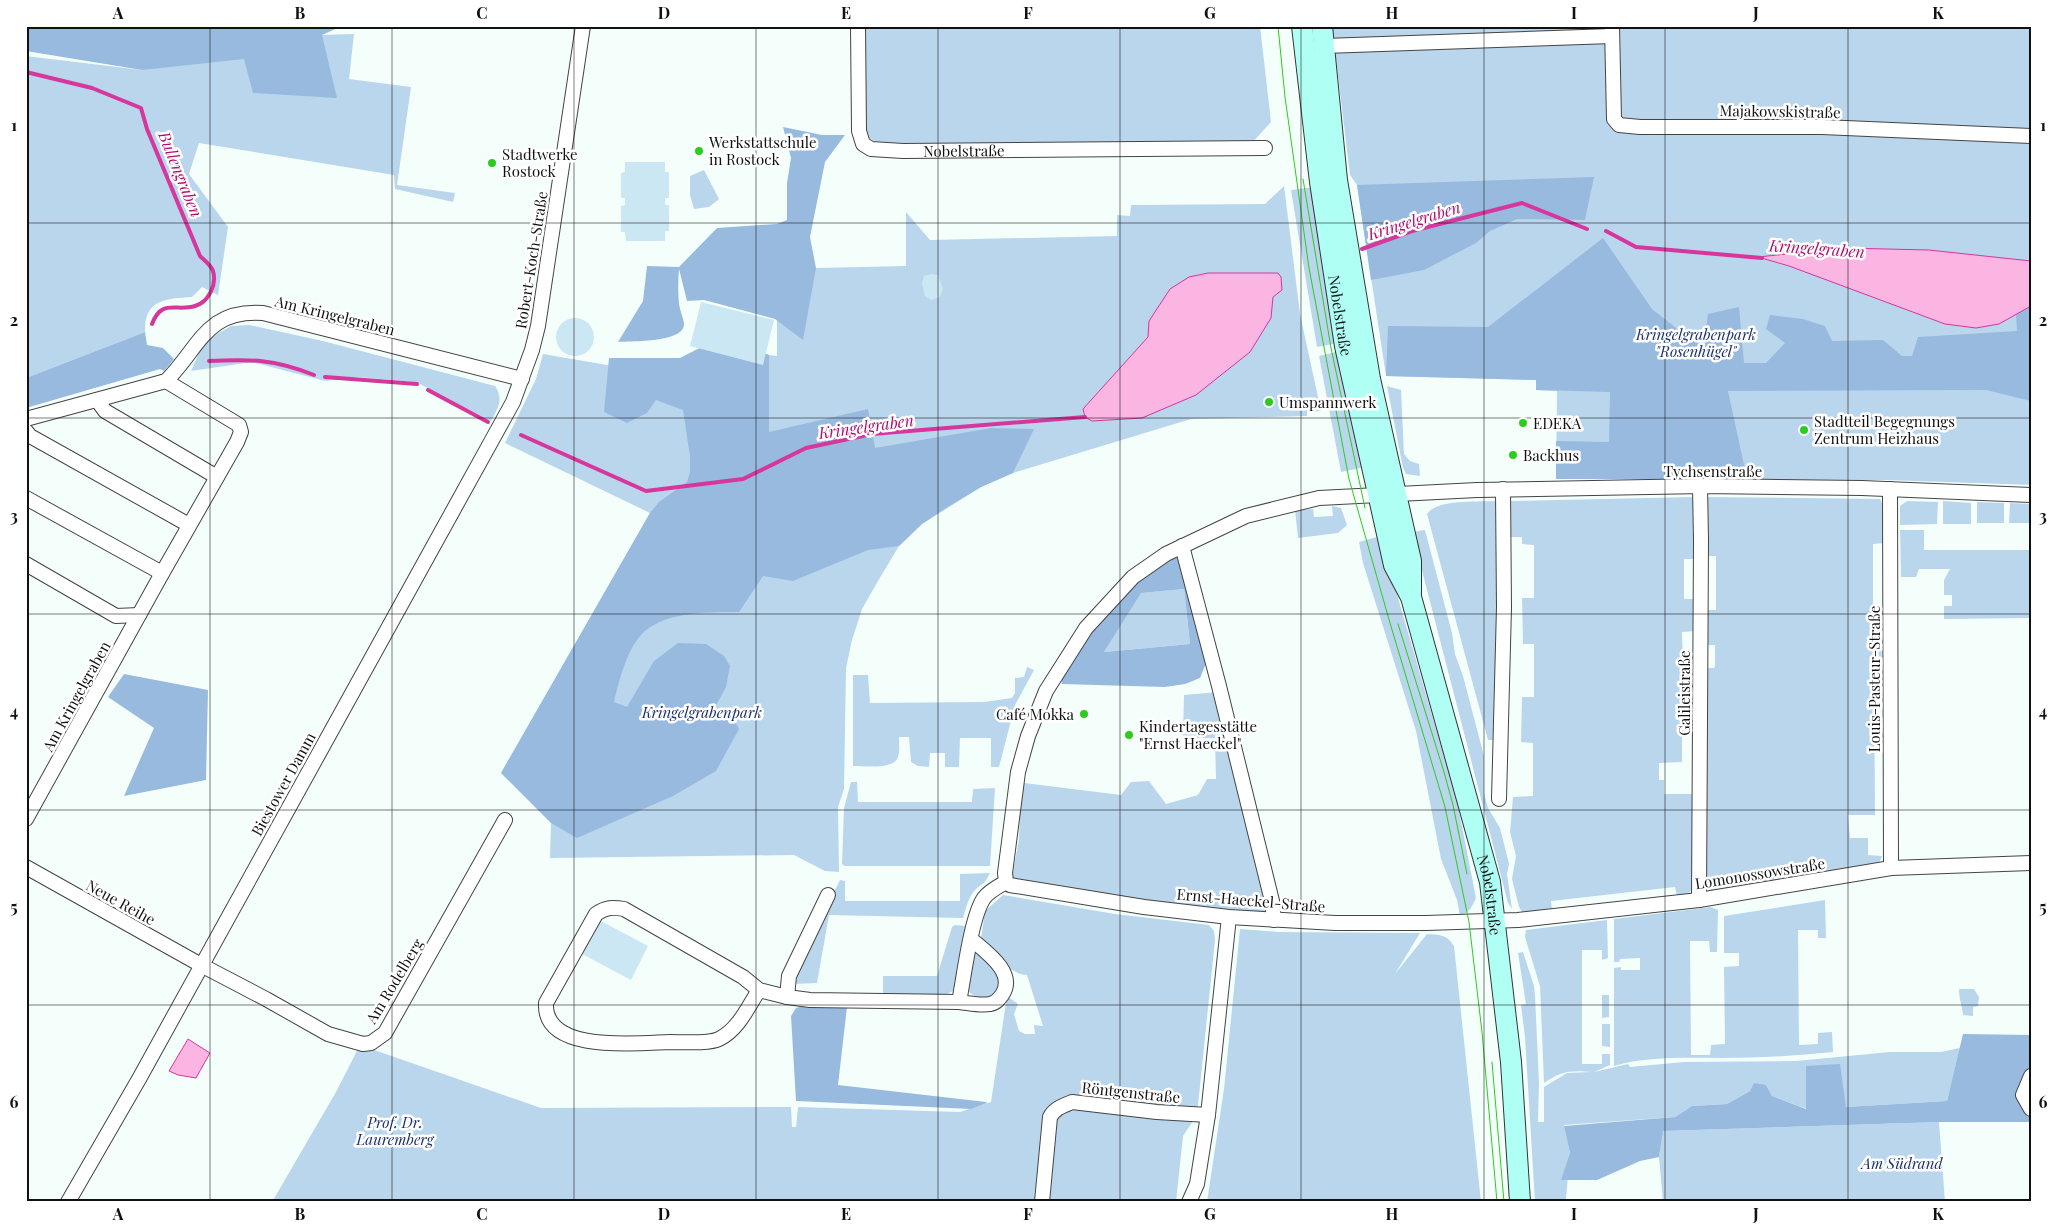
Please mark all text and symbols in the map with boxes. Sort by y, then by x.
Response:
text: A [112,2,124,23]
text: B [295,2,306,23]
text: C [476,2,488,23]
text: D [658,2,670,23]
text: E [841,2,851,23]
text: F [1023,2,1033,23]
text: G [1204,2,1216,23]
text: H [1386,2,1399,23]
text: I [1571,2,1577,23]
text: J [1752,2,1759,23]
text: K [1932,2,1944,23]
street label: Majakowskistraße [1719,100,1841,122]
text: 1 [11,114,17,135]
text: 1 [2040,114,2046,135]
water label: Bullengraben [154,127,208,220]
place label: Werkstattschule in Rostock [708,132,817,169]
street label: Nobelstraße [923,140,1005,161]
place label: Stadtwerke Rostock [502,144,578,181]
marker: Werkstattschule in Rostock [693,145,705,157]
marker: Stadtwerke Rostock [486,157,498,169]
street label: Robert-Koch-Straße [510,190,552,330]
water label: Kringelgraben [1364,196,1463,244]
water label: Kringelgraben [1767,234,1866,262]
street label: Nobelstraße [1324,274,1357,358]
street label: Am Kringelgraben [272,290,397,340]
text: 2 [10,309,18,330]
text: 2 [2039,309,2047,330]
park label: Kringelgrabenpark "Rosenhügel" [1635,324,1756,361]
place label: Umspannwerk [1279,392,1377,412]
marker: Umspannwerk [1263,396,1275,408]
water label: Kringelgraben [816,409,915,443]
place label: Stadtteil Begegnungs Zentrum Heizhaus [1814,411,1955,448]
place label: EDEKA [1533,413,1582,433]
marker: EDEKA [1517,417,1529,429]
marker: Stadtteil Begegnungs Zentrum Heizhaus [1798,424,1810,436]
place label: Backhus [1523,445,1579,465]
marker: Backhus [1507,449,1519,461]
street label: Tychsenstraße [1664,461,1762,481]
text: 3 [10,505,18,526]
text: 3 [2039,505,2047,526]
street label: Louis-Pasteur-Straße [1864,606,1884,752]
street label: Am Kringelgraben [37,637,115,755]
street label: Galileistraße [1674,650,1694,736]
text: 4 [10,700,18,721]
text: 4 [2039,700,2047,721]
park label: Kringelgrabenpark [641,702,762,722]
place label: Café Mokka [996,704,1075,724]
marker: Café Mokka [1078,708,1090,720]
place label: Kindertagesstätte "Ernst Haeckel" [1139,716,1257,753]
street label: Biestower Damm [246,728,320,839]
marker: Kindertagesstätte "Ernst Haeckel" [1123,729,1135,741]
street label: Nobelstraße [1473,852,1506,936]
street label: Lomonossowstraße [1694,853,1826,893]
street label: Neue Reihe [83,875,159,929]
street label: Ernst-Haeckel-Straße [1176,884,1326,916]
text: 5 [10,896,18,917]
text: 5 [2039,896,2047,917]
street label: Am Rodelberg [360,935,427,1028]
street label: Röntgenstraße [1081,1077,1181,1107]
text: 6 [10,1091,19,1112]
text: 6 [2039,1091,2048,1112]
park label: Prof. Dr. Lauremberg [356,1112,435,1149]
park label: Am Südrand [1859,1153,1943,1173]
text: A [112,1203,124,1224]
text: B [295,1203,306,1224]
text: C [476,1203,488,1224]
text: D [658,1203,670,1224]
text: E [841,1203,851,1224]
text: F [1023,1203,1033,1224]
text: G [1204,1203,1216,1224]
text: H [1386,1203,1399,1224]
text: I [1571,1203,1577,1224]
text: J [1752,1203,1759,1224]
text: K [1932,1203,1944,1224]

